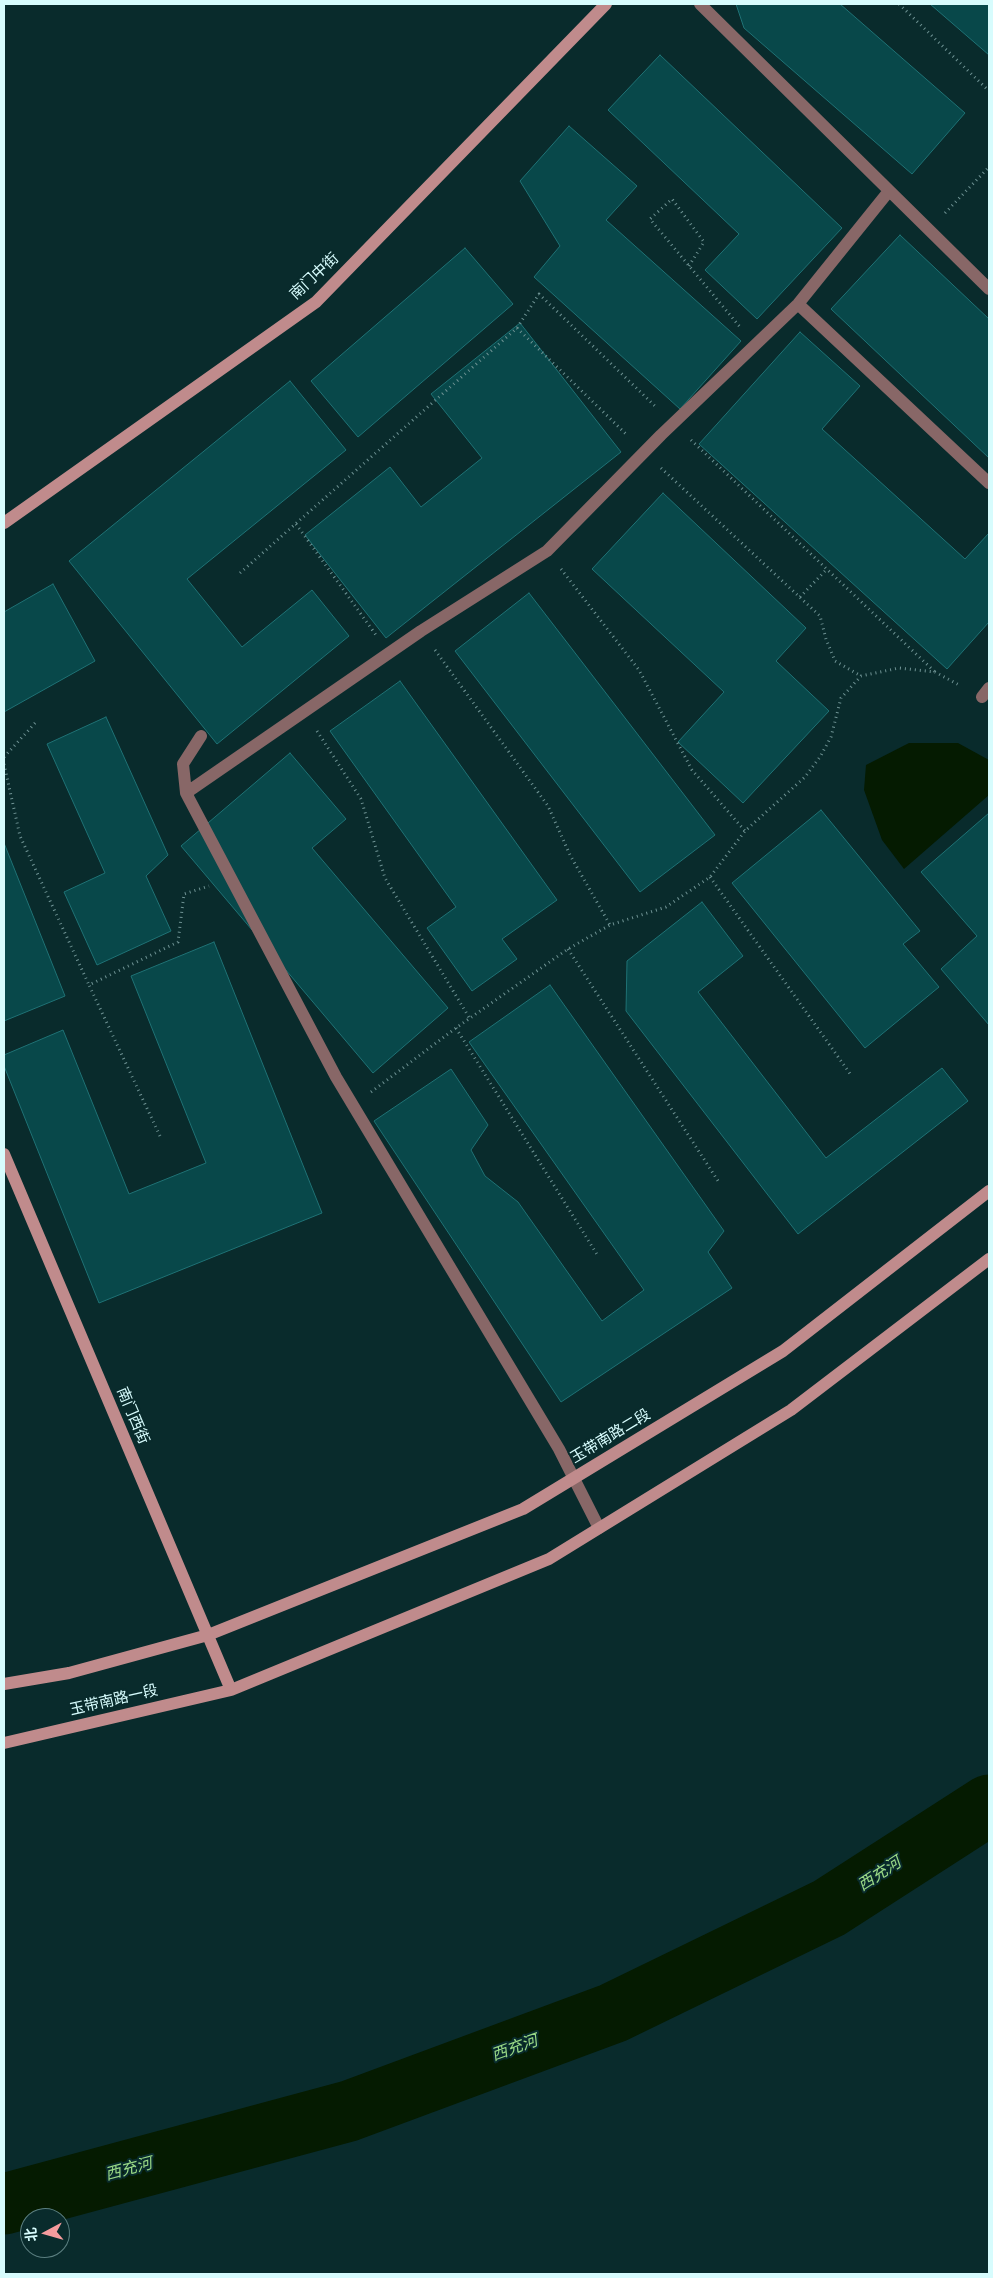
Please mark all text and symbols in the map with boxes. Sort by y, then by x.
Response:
street label: 南门中街 [287,250,343,304]
street label: 南门西街 [112,1385,152,1447]
street label: 玉带南路二段 [568,1406,654,1468]
street label: 玉带南路一段 [68,1682,160,1720]
water label: 西充河 [855,1854,905,1896]
water label: 西充河 [489,2032,541,2066]
water label: 西充河 [103,2155,155,2185]
north arrow [20,2208,70,2258]
text: 北 [20,2226,42,2242]

